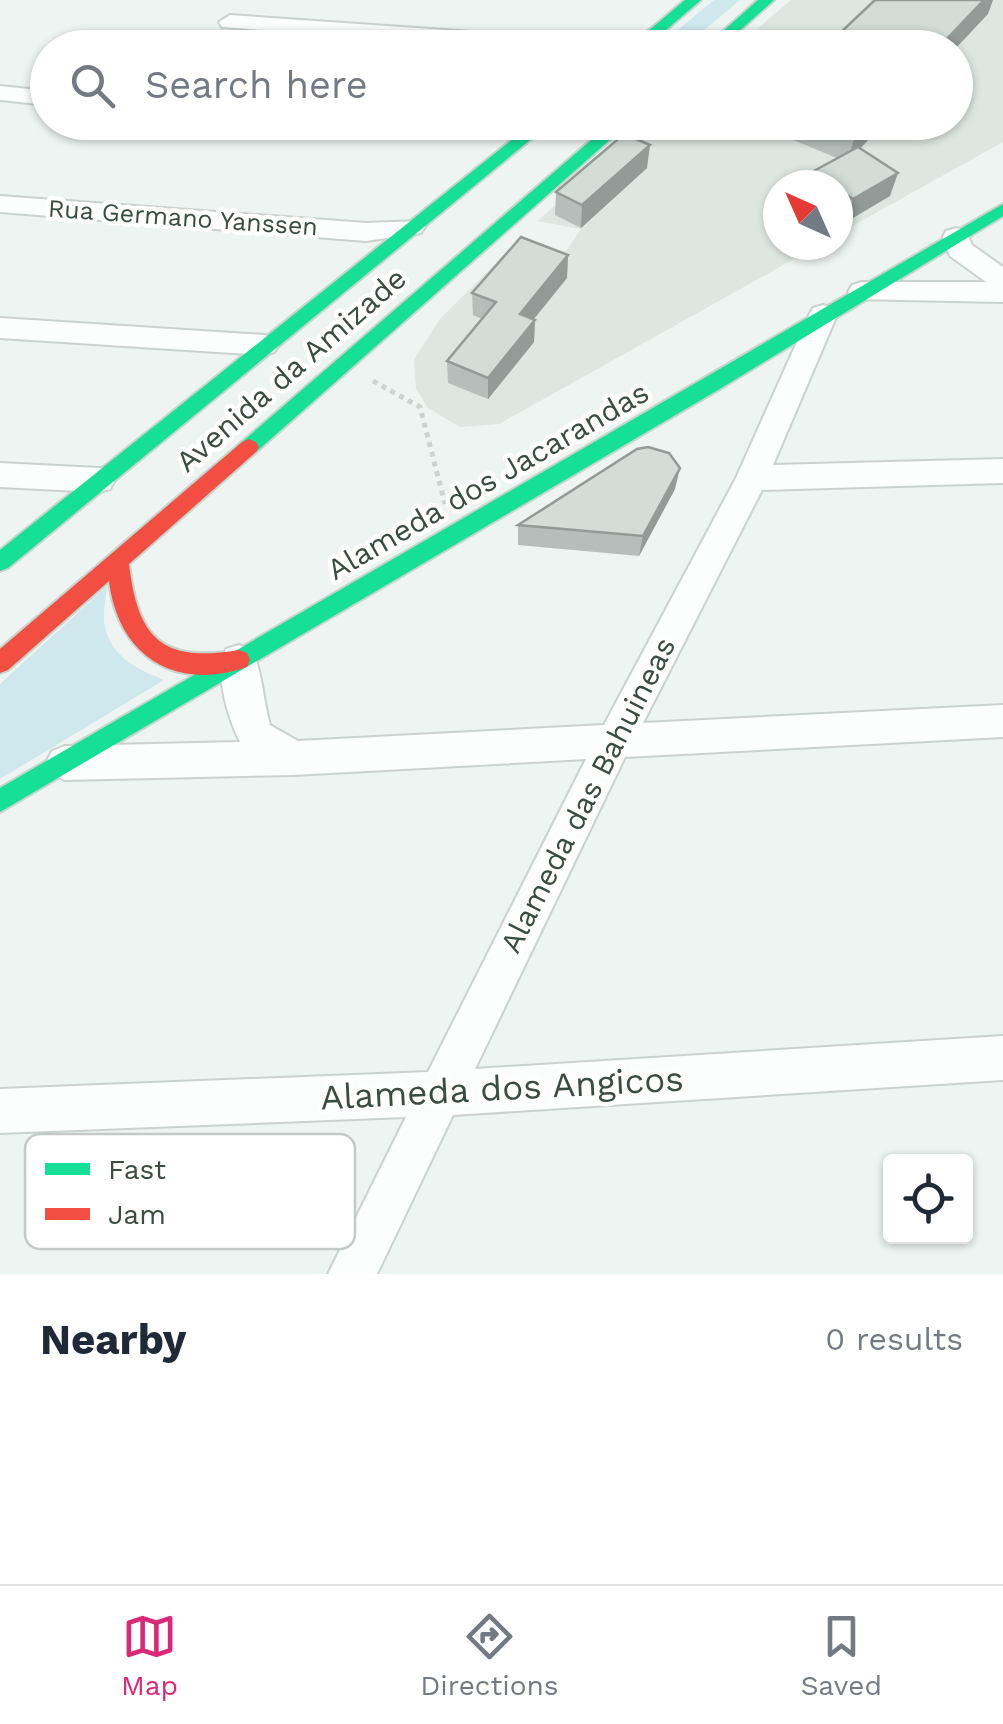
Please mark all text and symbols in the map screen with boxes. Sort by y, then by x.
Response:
search box [30,30,973,140]
icon: search [65,58,120,113]
text: Search here [145,63,368,107]
north arrow [763,170,853,260]
street label: Rua Germano Yanssen [47,194,319,241]
street label: Avenida da Amizade [169,260,413,479]
street label: Alameda dos Jacarandas [321,374,655,587]
street label: Alameda das Bahuineas [493,631,682,958]
street label: Alameda dos Angicos [319,1058,685,1118]
legend [25,1134,355,1249]
text: Fast [108,1153,166,1186]
map controls [883,1154,973,1244]
button: locate [883,1154,973,1244]
text: Jam [108,1198,166,1231]
text: Nearby [40,1315,187,1364]
text: 0 results [825,1320,963,1358]
tab: Map [121,1609,178,1702]
tab: Directions [420,1609,559,1702]
tab: Saved [801,1609,882,1702]

